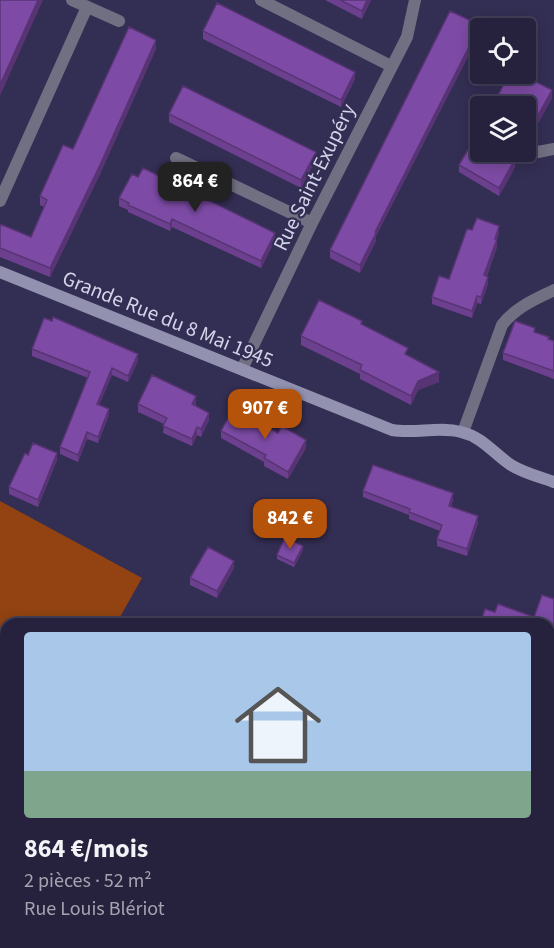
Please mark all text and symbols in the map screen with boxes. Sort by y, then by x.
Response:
map controls [470,18,536,162]
button: locate [470,18,536,84]
button: layers [470,96,536,162]
street label: Rue Saint-Exupéry [265,98,363,256]
pin: 864 € [153,162,237,213]
text: 864 € [172,167,218,195]
street label: Grande Rue du 8 Mai 1945 [58,263,278,375]
pin: 907 € [223,389,307,440]
text: 907 € [242,394,288,422]
pin: 842 € [248,499,332,550]
text: 842 € [267,504,313,532]
icon: home [224,671,332,779]
text: 864 €/mois [24,830,148,867]
text: 2 pièces · 52 m² [24,867,152,895]
text: Rue Louis Blériot [24,895,165,923]

